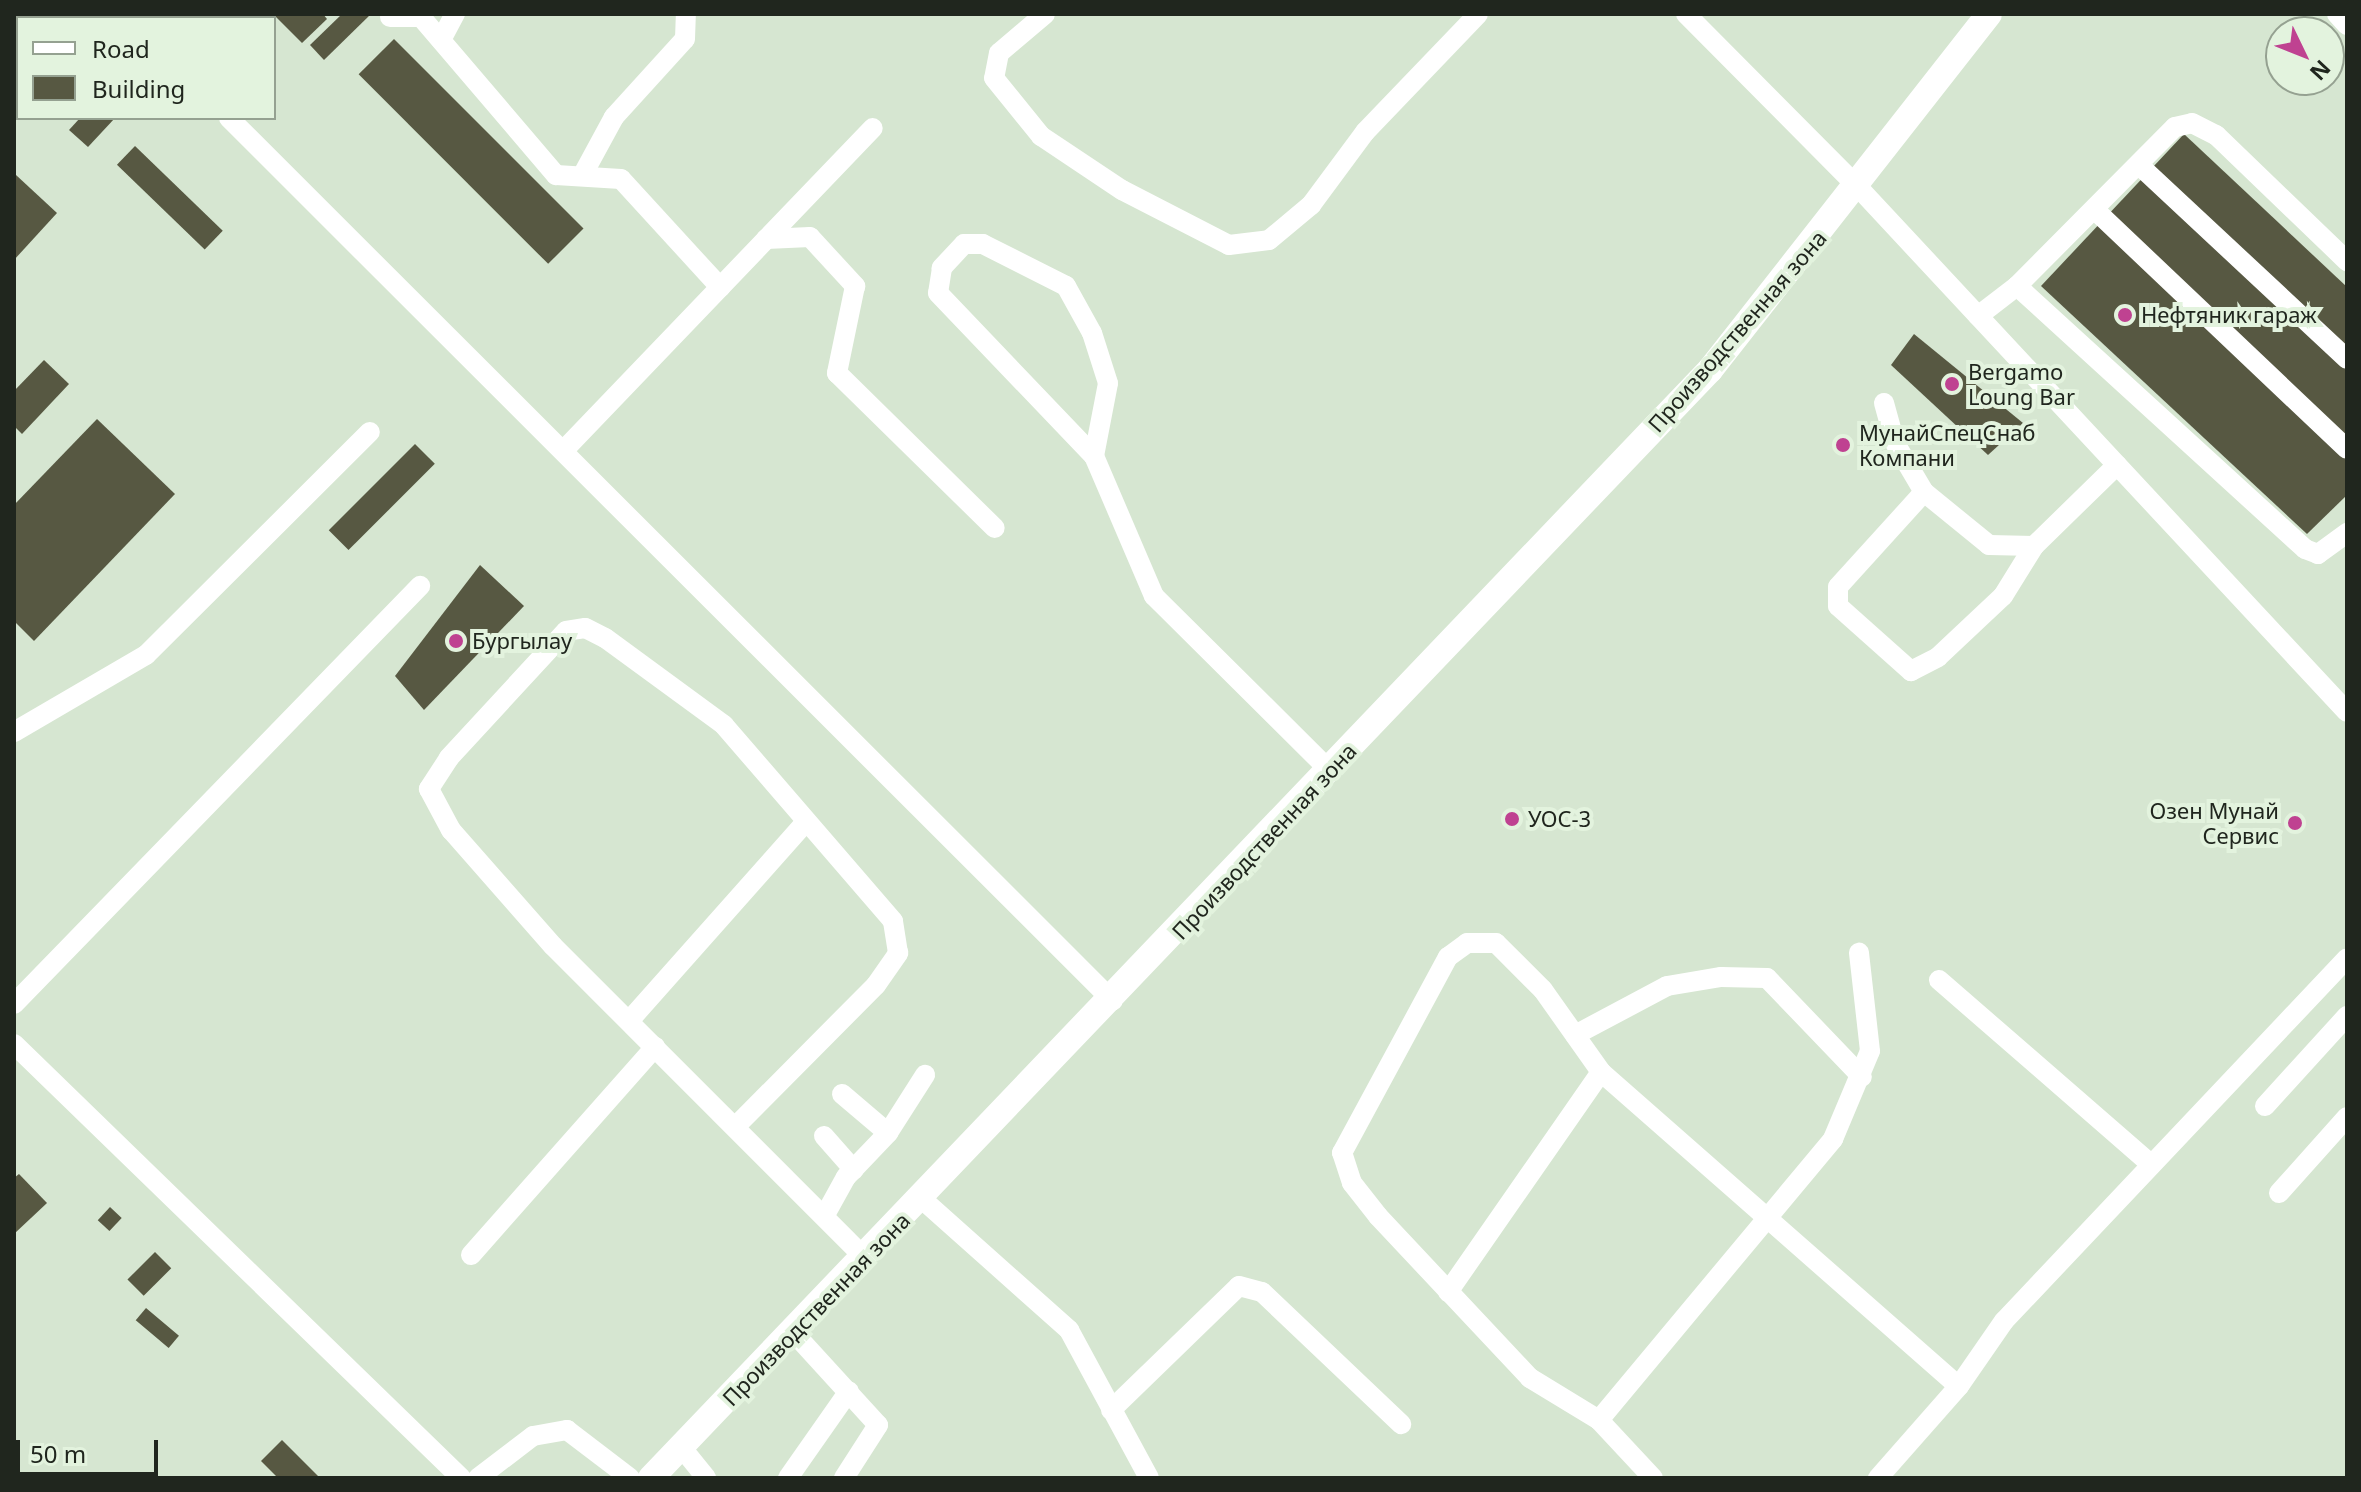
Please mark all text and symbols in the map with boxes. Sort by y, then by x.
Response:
legend [16,16,276,120]
north arrow [2265,16,2345,96]
text: Road [92,32,150,65]
text: N [2304,54,2338,88]
text: Building [92,72,185,105]
street label: Производственная зона [1642,225,1832,437]
place label: Нефтяник гараж [2141,302,2317,328]
marker: Нефтяник гараж [2116,306,2134,324]
place label: Bergamo Loung Bar [1968,358,2075,410]
marker: Bergamo Loung Bar [1943,375,1961,393]
place label: МунайСпецСнаб Компани [1859,419,2036,470]
marker: МунайСпецСнаб Компани [1834,436,1852,454]
place label: Бургылау [472,628,572,654]
marker: Бургылау [447,632,465,650]
street label: Производственная зона [1166,738,1362,944]
place label: Озен Мунай Сервис [2150,797,2279,848]
place label: УОС-3 [1528,806,1591,832]
marker: УОС-3 [1503,810,1521,828]
marker: Озен Мунай Сервис [2286,814,2304,832]
street label: Производственная зона [717,1207,915,1411]
scale bar [20,1424,162,1474]
text: 50 m [30,1437,86,1470]

